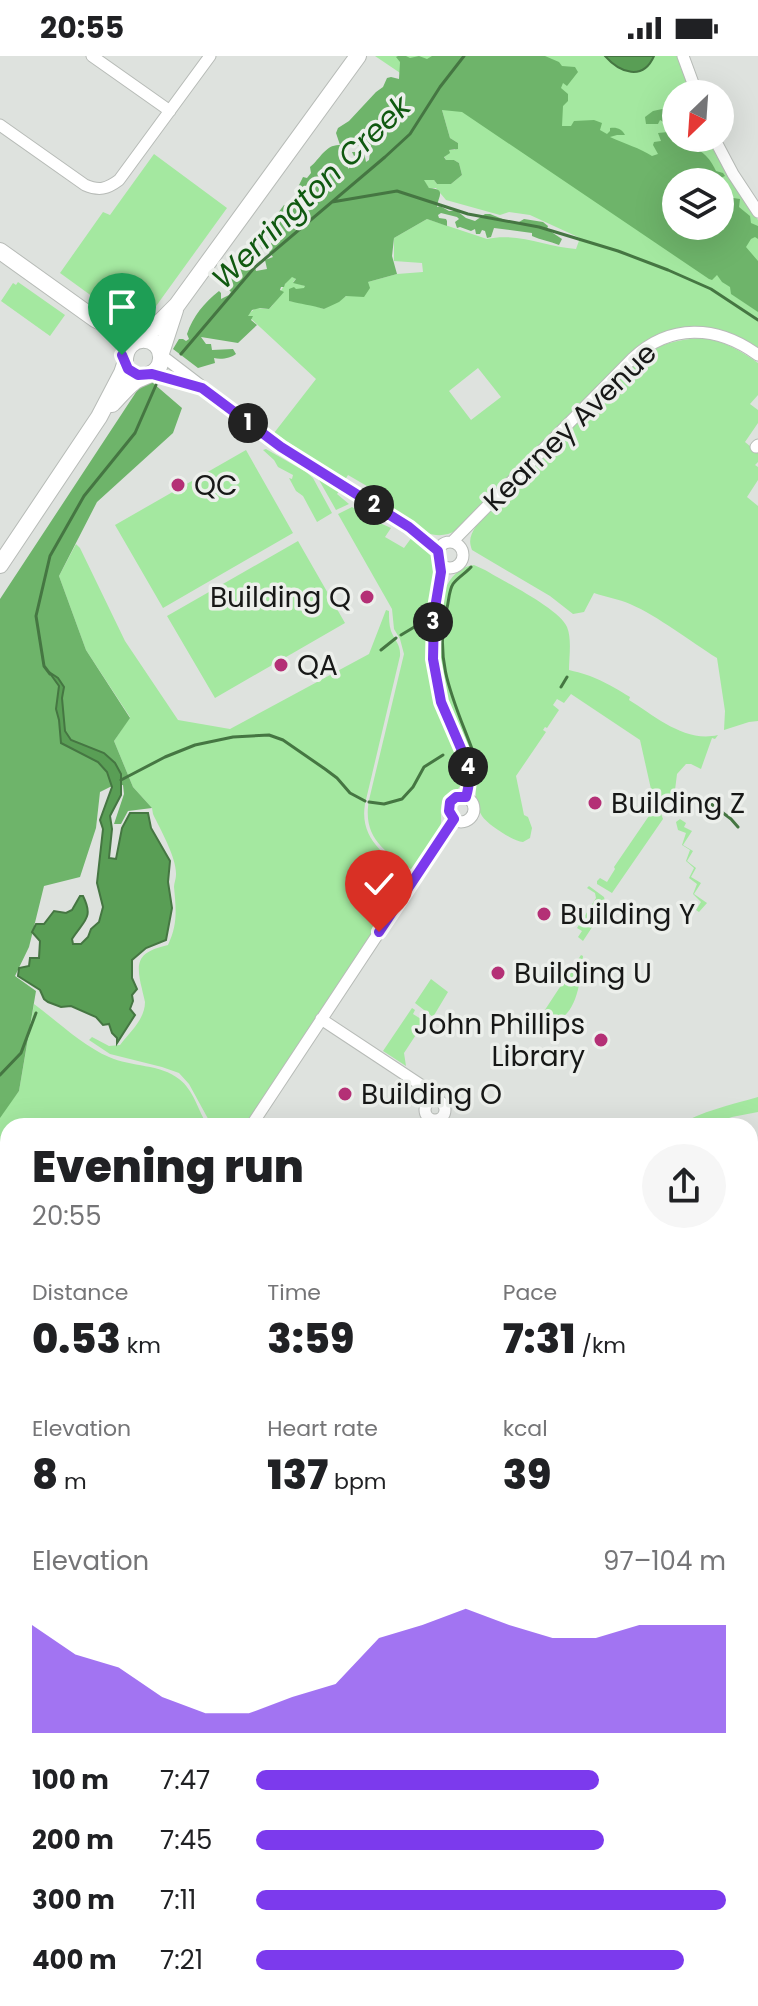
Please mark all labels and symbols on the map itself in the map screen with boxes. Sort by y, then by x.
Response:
north arrow [662,80,734,152]
water label: Werrington Creek [202,84,421,299]
pin [88,273,156,355]
street label: Kearney Avenue [475,334,665,520]
pin: 1 [228,403,268,443]
place label: QC [194,466,238,505]
marker: QC [169,476,187,494]
pin: 2 [354,485,394,525]
place label: Building Q [210,578,351,617]
marker: Building Q [358,588,376,606]
pin: 3 [413,602,453,642]
place label: QA [297,646,338,685]
marker: QA [272,656,290,674]
pin: 4 [448,747,488,787]
place label: Building Z [611,784,745,823]
marker: Building Z [586,794,604,812]
pin [345,850,413,932]
place label: Building Y [560,895,695,934]
marker: Building Y [535,905,553,923]
place label: Building U [514,954,652,993]
marker: Building U [489,964,507,982]
place label: John Phillips Library [414,1005,585,1076]
marker: John Phillips Library [592,1031,610,1049]
place label: Building O [361,1075,502,1114]
marker: Building O [336,1085,354,1103]

